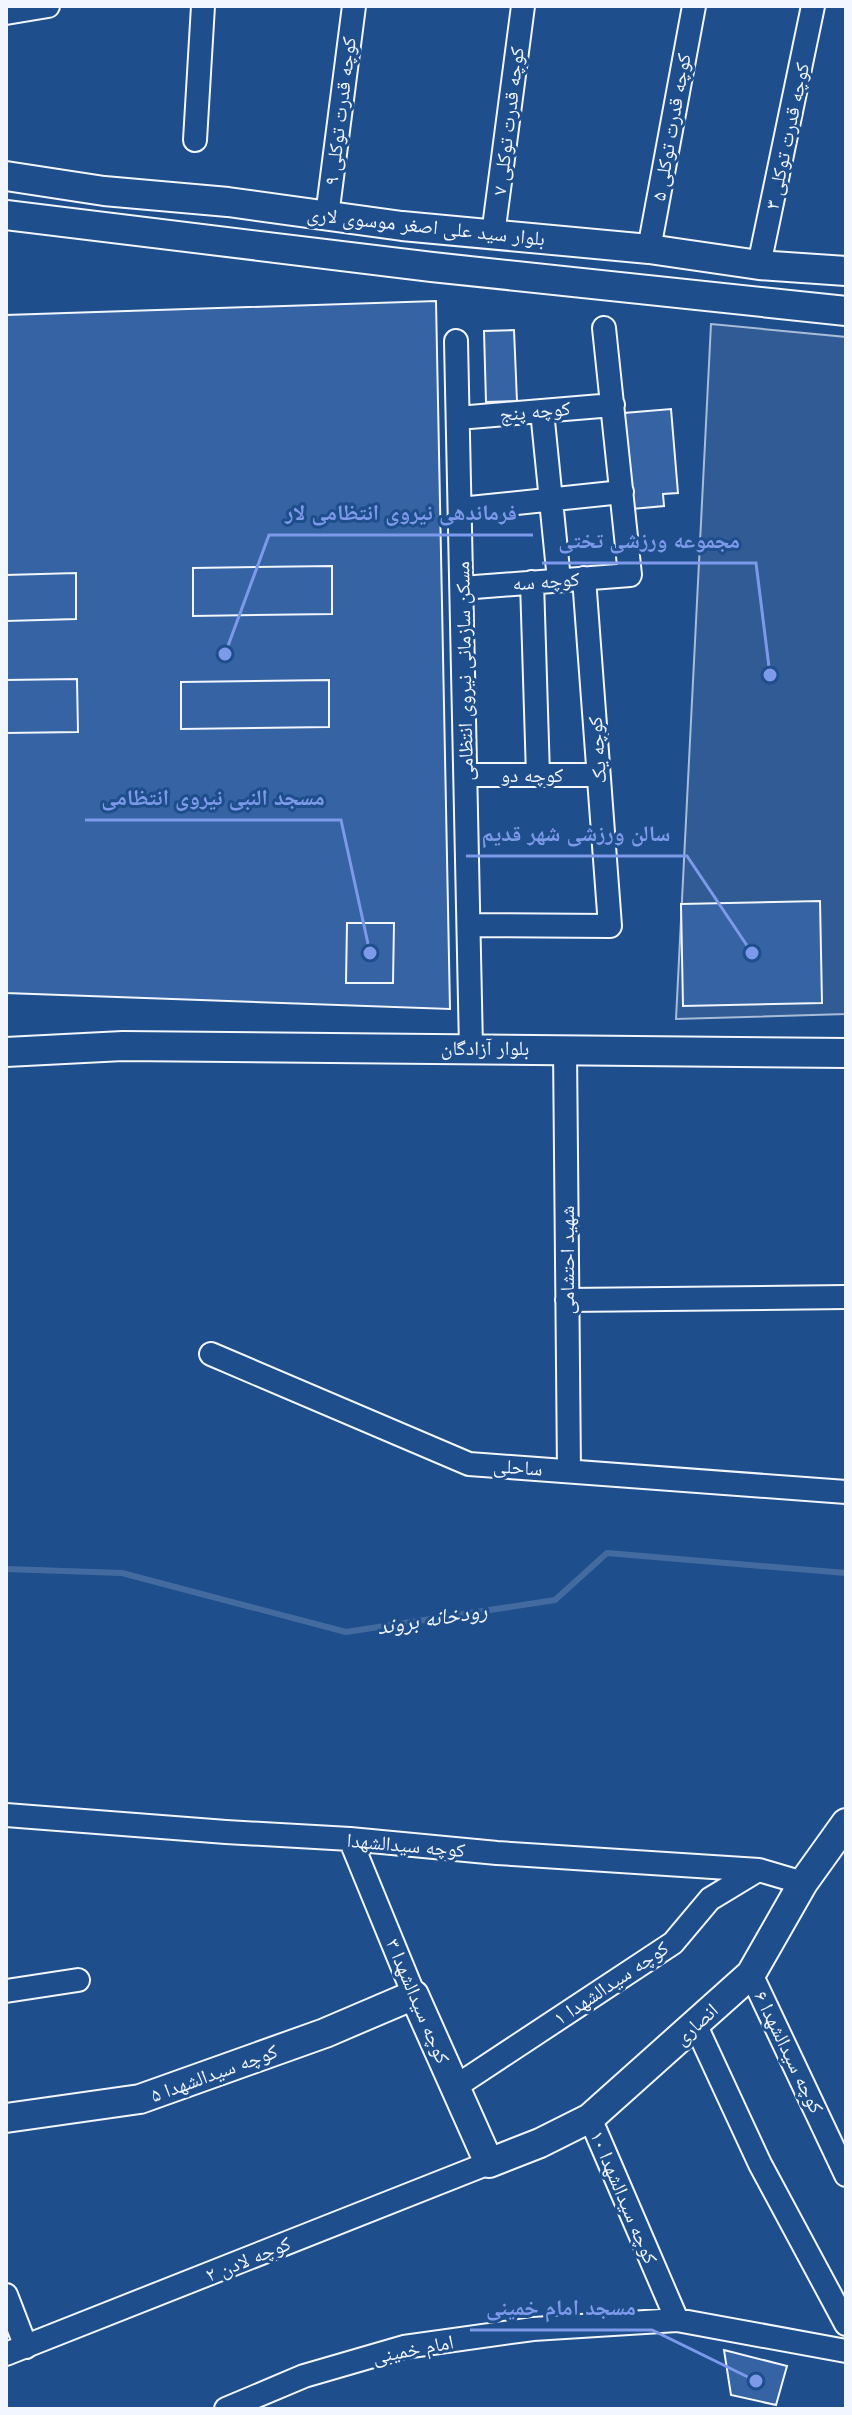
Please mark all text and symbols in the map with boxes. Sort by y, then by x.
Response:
street label: کوچه قدرت توکلی ۹ [320,36,361,187]
street label: کوچه قدرت توکلی ۷ [488,46,529,197]
street label: کوچه قدرت توکلی ۵ [647,52,696,203]
street label: کوچه قدرت توکلی ۳ [761,61,814,212]
street label: بلوار سید علی اصغر موسوی لاری [306,203,546,250]
street label: کوچه پنج [499,397,571,427]
callout: فرماندهی نیروی انتظامی لار [269,489,533,535]
text: فرماندهی نیروی انتظامی لار [284,500,517,526]
callout: مجموعه ورزشی تختی [542,517,756,563]
text: مجموعه ورزشی تختی [558,528,740,554]
street label: مسکن سازمانی نیروی انتظامی [451,561,478,781]
street label: کوچه سه [512,568,580,595]
street label: کوچه یک [584,716,611,784]
street label: کوچه دو [501,764,563,787]
callout: مسجد النبی نیروی انتظامی [85,774,341,820]
text: مسجد النبی نیروی انتظامی [101,785,325,811]
callout: سالن ورزشی شهر قدیم [466,810,687,856]
text: سالن ورزشی شهر قدیم [482,821,670,848]
street label: بلوار آزادگان [441,1037,529,1060]
street label: شهید احتشامی [556,1206,579,1314]
street label: ساحلی [492,1454,544,1481]
water label: رودخانه بروند [375,1597,489,1640]
street label: کوچه سیدالشهدا [346,1829,466,1862]
street label: کوچه سیدالشهدا ۳ [381,1935,454,2067]
street label: کوچه سیدالشهدا ۱ [550,1937,673,2030]
street label: کوچه سیدالشهدا ۶ [749,1987,828,2117]
street label: انصاری [670,1999,723,2050]
street label: کوچه سیدالشهدا ۵ [148,2040,281,2107]
street label: کوچه سیدالشهدا ۱۰ [585,2127,662,2267]
street label: کوچه لادن ۲ [202,2232,294,2287]
callout: مسجد امام خمینی [470,2284,652,2330]
text: مسجد امام خمینی [486,2295,636,2323]
street label: امام خمینی [371,2330,456,2371]

